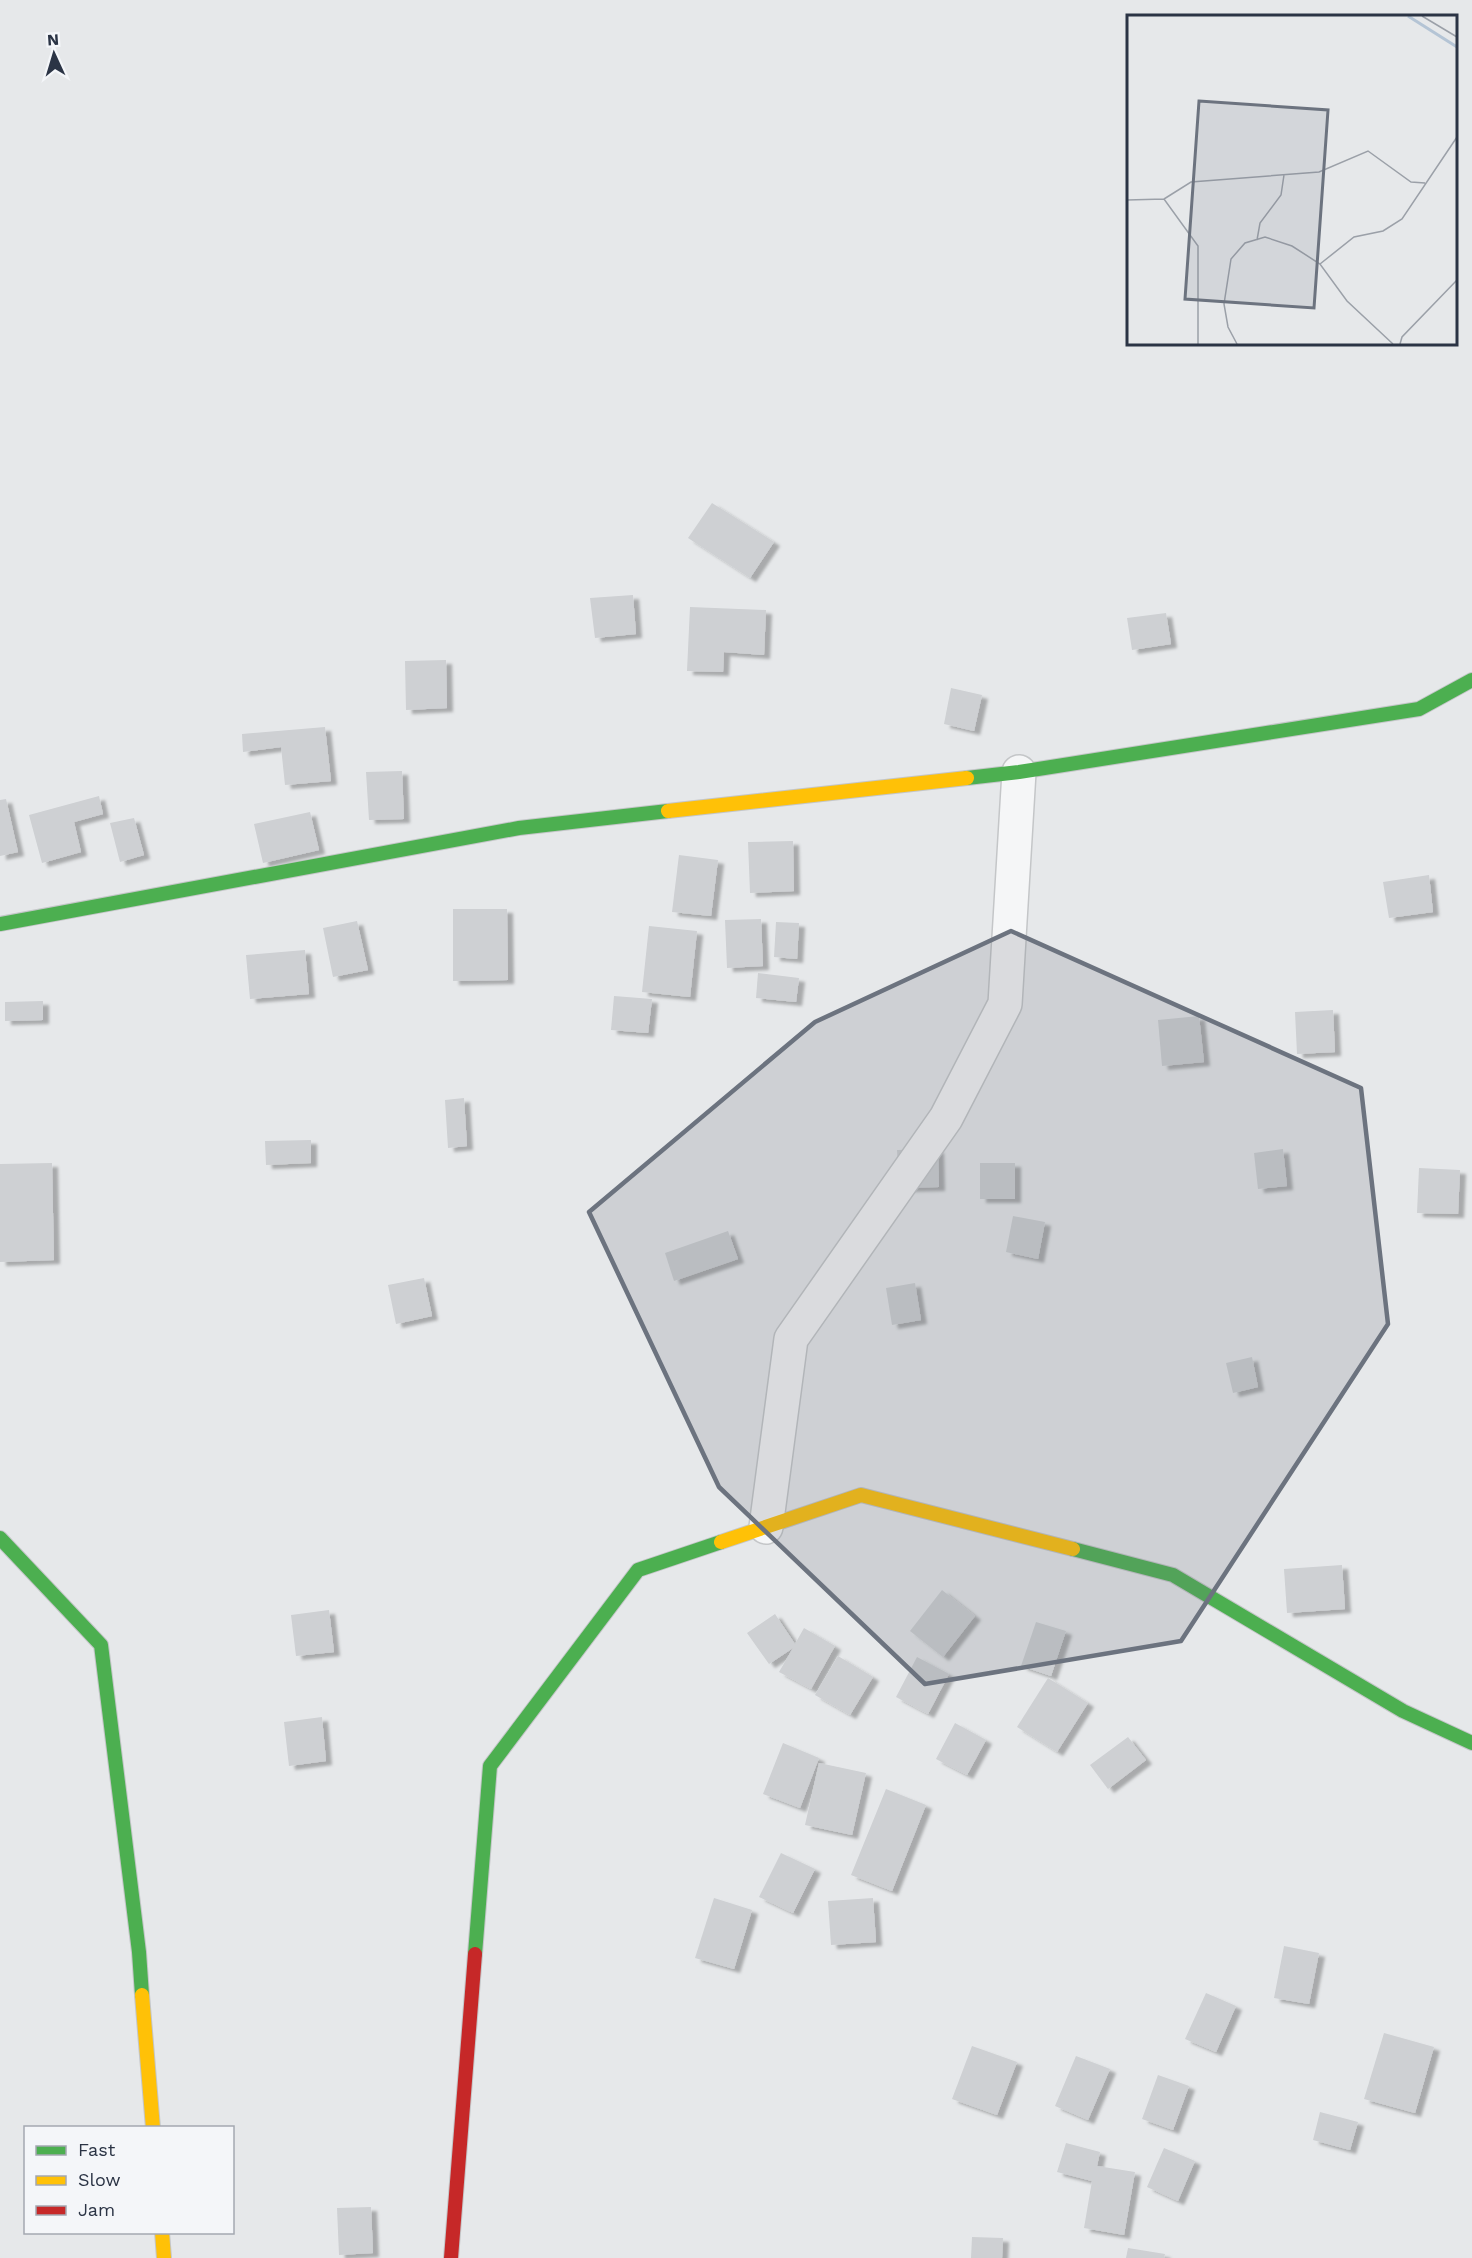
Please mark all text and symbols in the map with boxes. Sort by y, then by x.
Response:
inset map [1127,15,1457,345]
north arrow [24,24,84,84]
text: N [46,30,60,49]
legend [24,2126,234,2234]
text: Fast [78,2139,116,2160]
text: Slow [78,2169,121,2190]
text: Jam [78,2199,115,2220]

